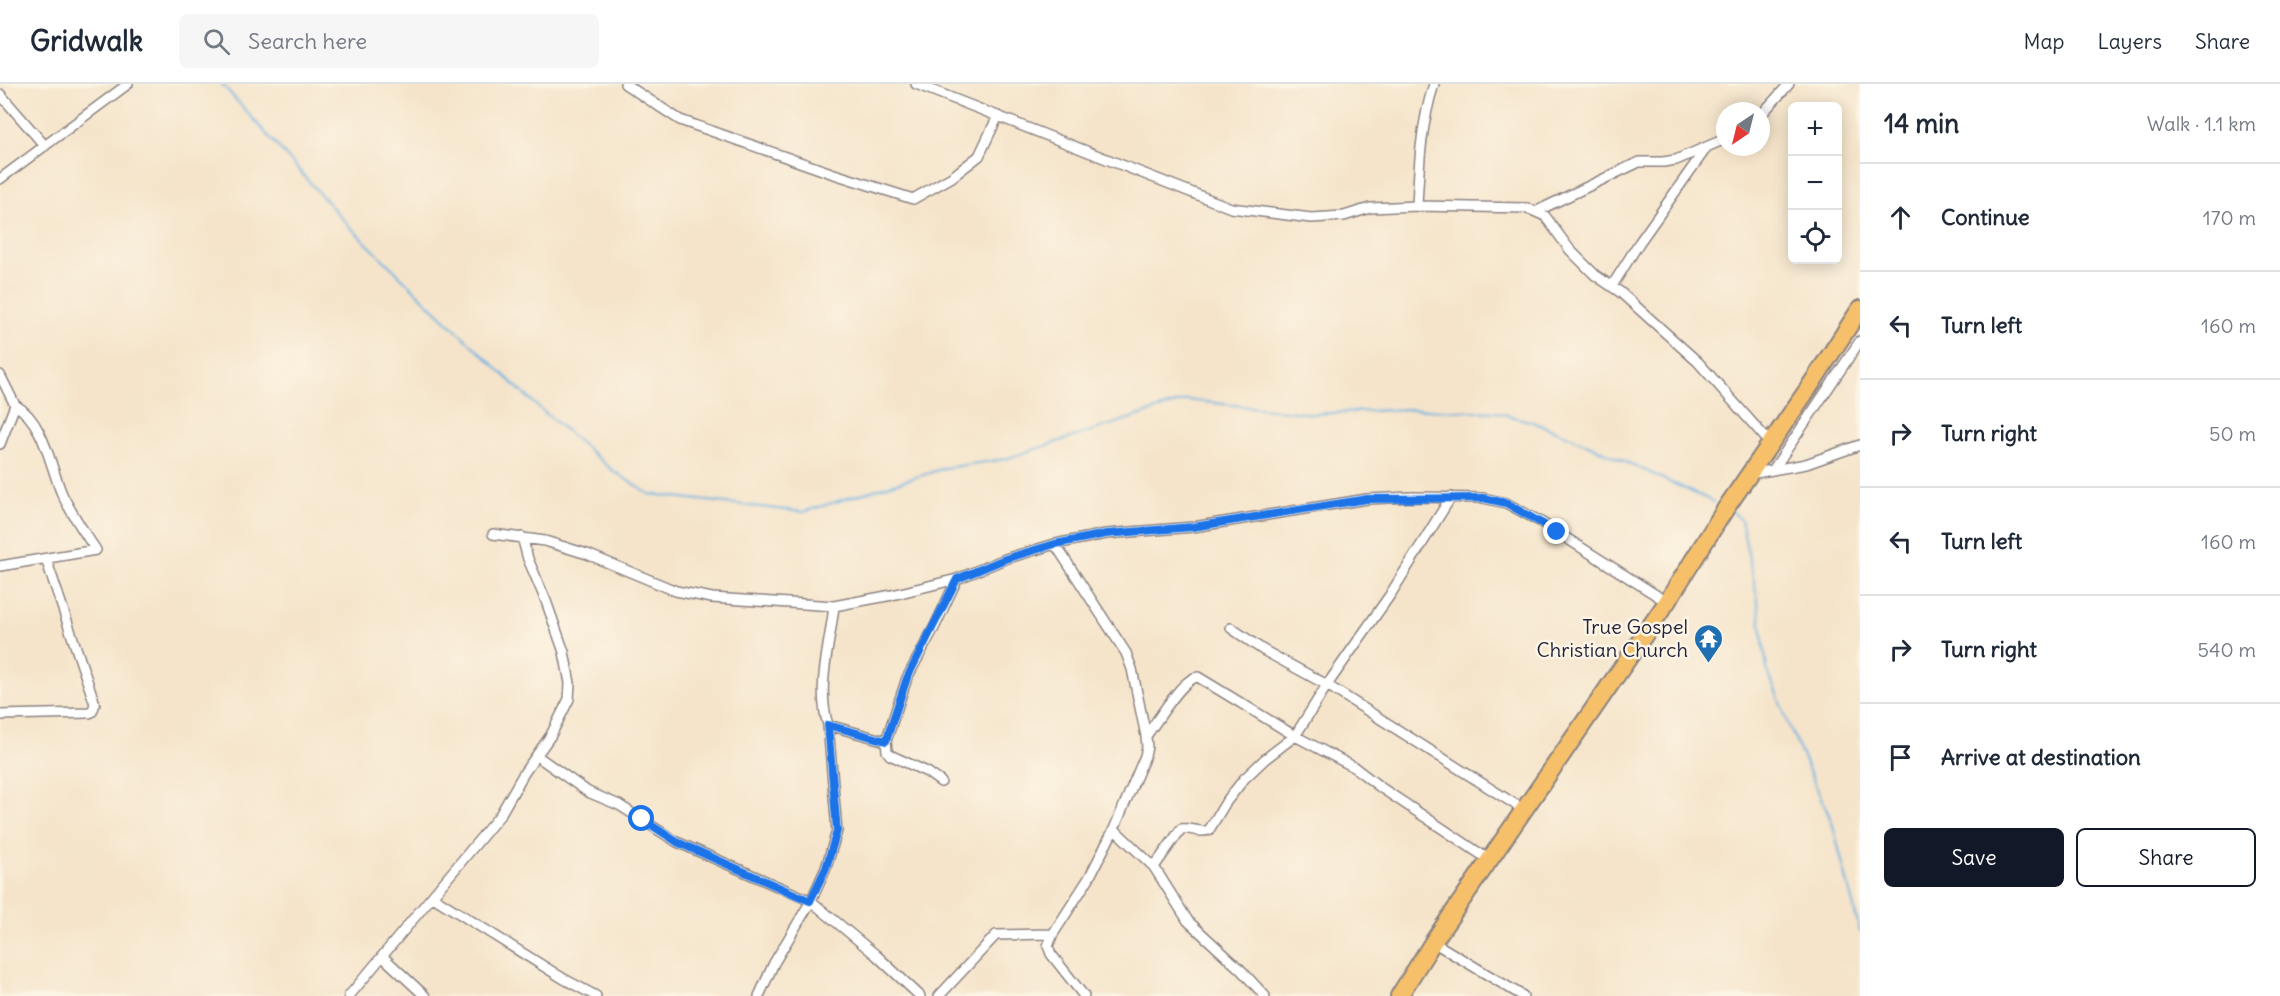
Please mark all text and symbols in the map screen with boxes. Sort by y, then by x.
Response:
search box [179,14,599,68]
text: Gridwalk [30,23,143,59]
icon: search [200,25,233,58]
text: Search here [248,27,367,55]
text: Map [2024,28,2064,55]
text: Layers [2097,28,2162,55]
text: Share [2195,28,2250,55]
north arrow [1716,102,1770,156]
map controls [1788,102,1842,264]
button: + [1788,102,1842,156]
text: 14 min [1884,107,1959,140]
text: Walk · 1.1 km [2147,111,2256,136]
button: − [1788,156,1842,210]
icon: ahead [1884,201,1917,234]
text: Continue [1941,203,2030,231]
text: 170 m [2203,205,2256,230]
button: locate [1788,210,1842,264]
icon: left [1884,309,1917,342]
text: Turn left [1941,311,2022,339]
text: 160 m [2201,313,2256,338]
icon: right [1884,417,1917,450]
text: Turn right [1941,419,2037,447]
text: 50 m [2209,421,2256,446]
route end [1543,518,1569,544]
icon: left [1884,525,1917,558]
text: Turn left [1941,527,2022,555]
text: 160 m [2201,529,2256,554]
place label: True Gospel Christian Church [1537,614,1688,662]
temple icon: True Gospel Christian Church [1693,622,1725,664]
icon: right [1884,633,1917,666]
text: Turn right [1941,635,2037,663]
text: 540 m [2197,637,2256,662]
icon: arrive [1884,741,1917,774]
text: Arrive at destination [1941,743,2141,771]
route start [628,805,654,831]
button: Save [1884,828,2064,887]
button: Share [2076,828,2256,887]

